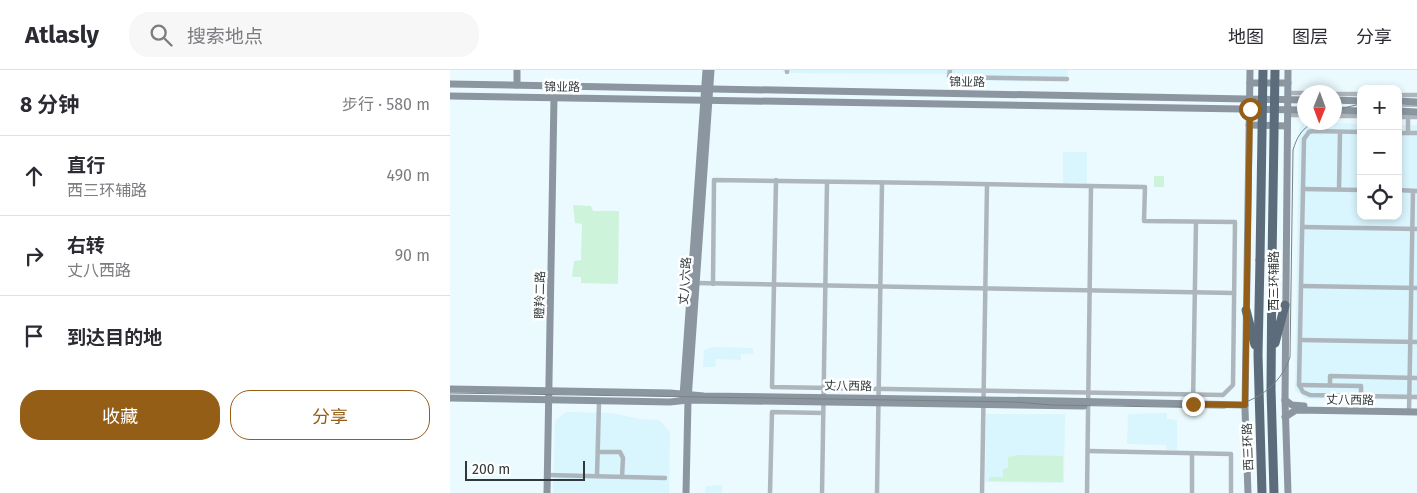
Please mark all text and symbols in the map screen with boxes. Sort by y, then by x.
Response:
search box [129,12,479,57]
text: Atlasly [25,21,99,49]
icon: search [147,21,175,49]
text: 搜索地点 [187,25,263,48]
text: 地图 [1228,26,1264,48]
text: 图层 [1292,26,1328,48]
text: 分享 [1356,26,1392,48]
street label: 锦业路 [949,75,985,89]
street label: 锦业路 [544,80,580,94]
north arrow [1297,85,1342,130]
map controls [1357,85,1402,220]
button: + [1357,85,1402,130]
text: 8 分钟 [20,92,79,118]
text: 步行 · 580 m [342,95,430,114]
route start [1239,98,1262,121]
button: − [1357,130,1402,175]
text: 直行 [67,154,105,177]
icon: ahead [20,162,48,190]
text: 490 m [387,166,430,185]
button: locate [1357,175,1402,220]
text: 西三环辅路 [67,181,147,200]
text: 右转 [67,234,105,257]
icon: right [20,242,48,270]
text: 90 m [395,246,430,265]
street label: 西三环辅路 [1267,251,1281,311]
street label: 丈八六路 [676,257,694,305]
text: 丈八西路 [67,261,131,280]
street label: 瞪羚二路 [533,271,547,319]
icon: arrive [20,322,48,350]
text: 到达目的地 [67,326,162,349]
street label: 丈八西路 [824,379,872,393]
button: 收藏 [20,390,220,440]
button: 分享 [230,390,430,440]
route end [1182,393,1205,416]
street label: 丈八西路 [1326,393,1374,407]
street label: 西三环路 [1240,423,1256,471]
scale bar [465,458,585,481]
text: 200 m [472,461,510,478]

